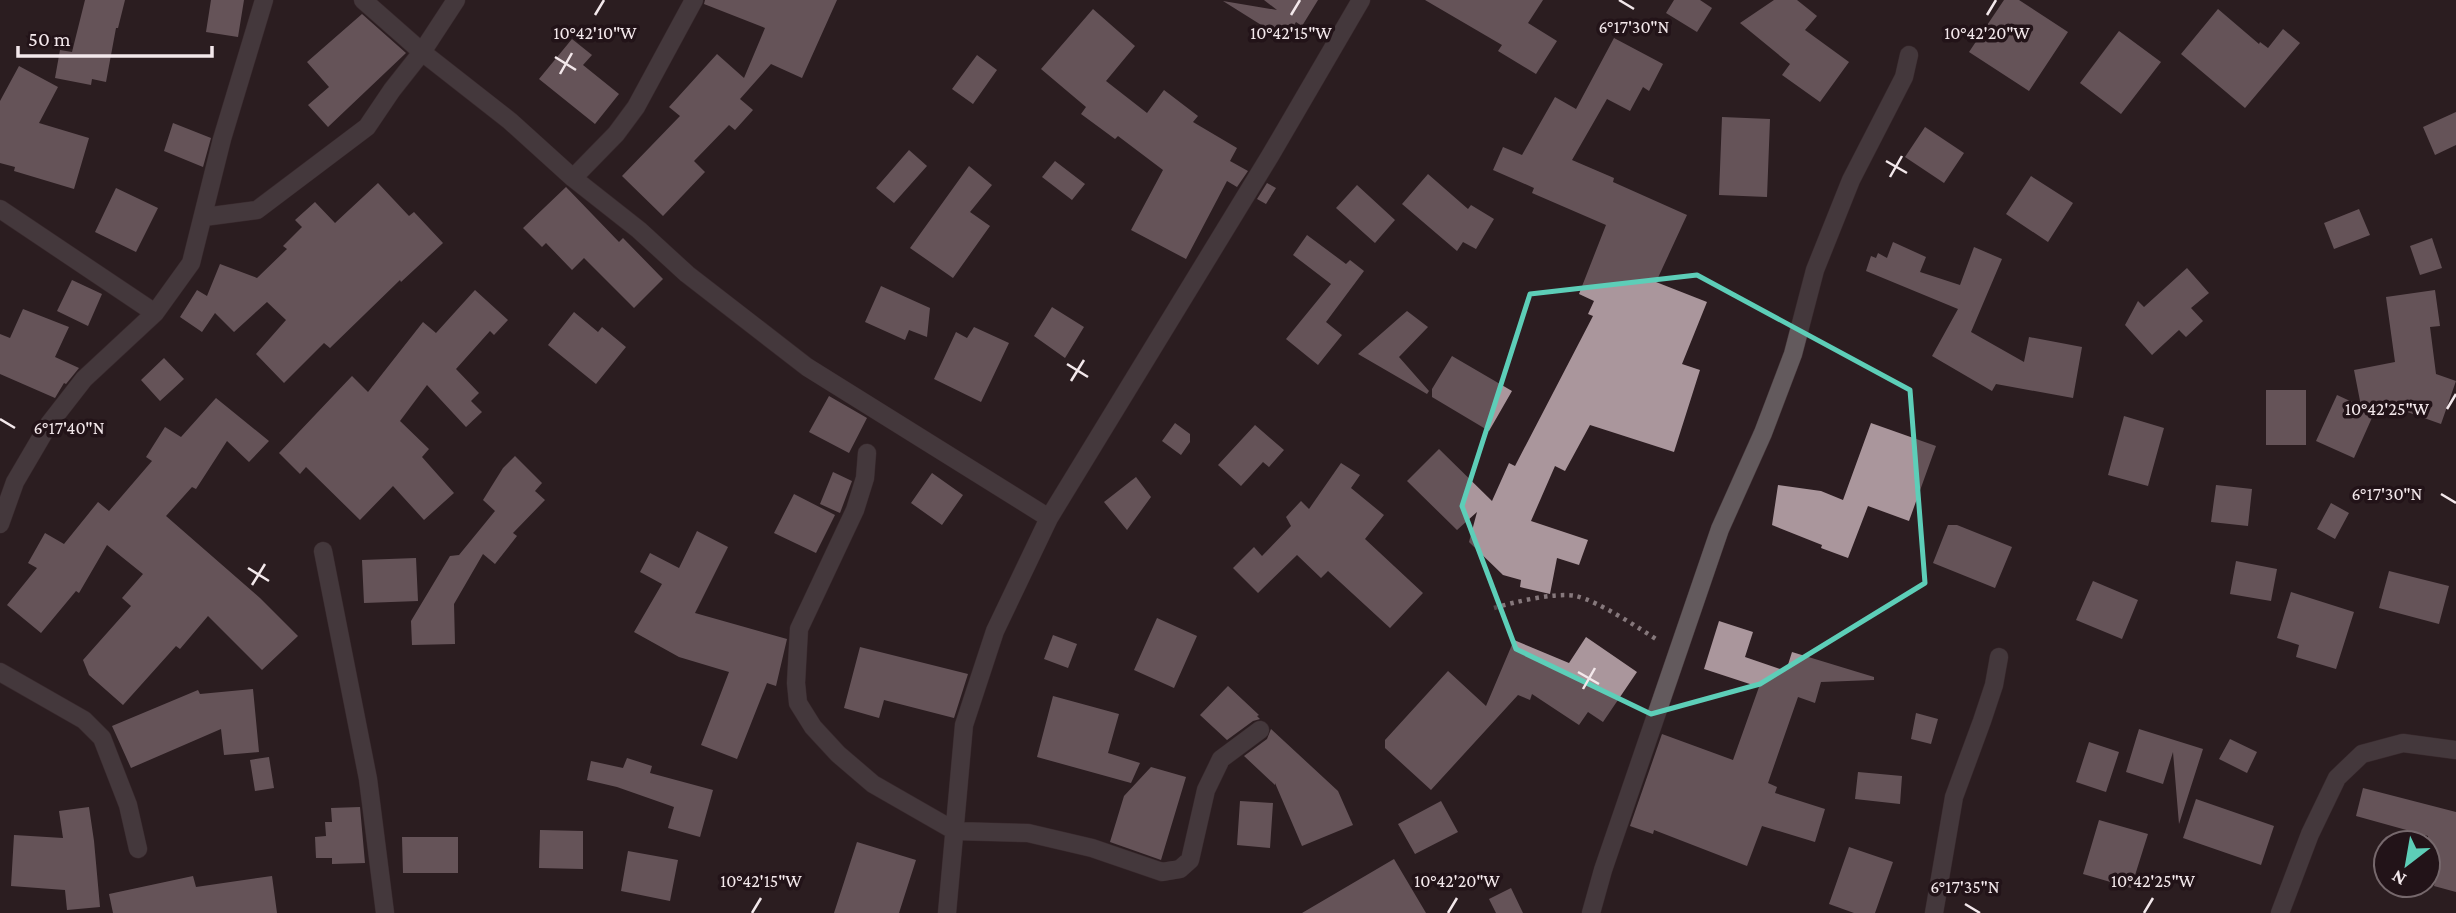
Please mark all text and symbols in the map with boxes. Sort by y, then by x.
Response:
scale bar [18,14,212,58]
text: 6°17'30"N [1599,17,1670,37]
text: 10°42'10"W [553,23,637,43]
text: 10°42'15"W [1250,23,1332,43]
text: 10°42'20"W [1944,23,2030,43]
text: 50 m [28,27,71,51]
text: 10°42'25"W [2345,399,2429,419]
text: 6°17'40"N [34,418,105,438]
text: 6°17'30"N [2352,484,2423,504]
north arrow [2372,829,2442,899]
text: N [2388,866,2409,890]
text: 10°42'15"W [720,871,802,891]
text: 10°42'20"W [1414,871,1500,891]
text: 10°42'25"W [2111,871,2195,891]
text: 6°17'35"N [1930,877,2000,897]

